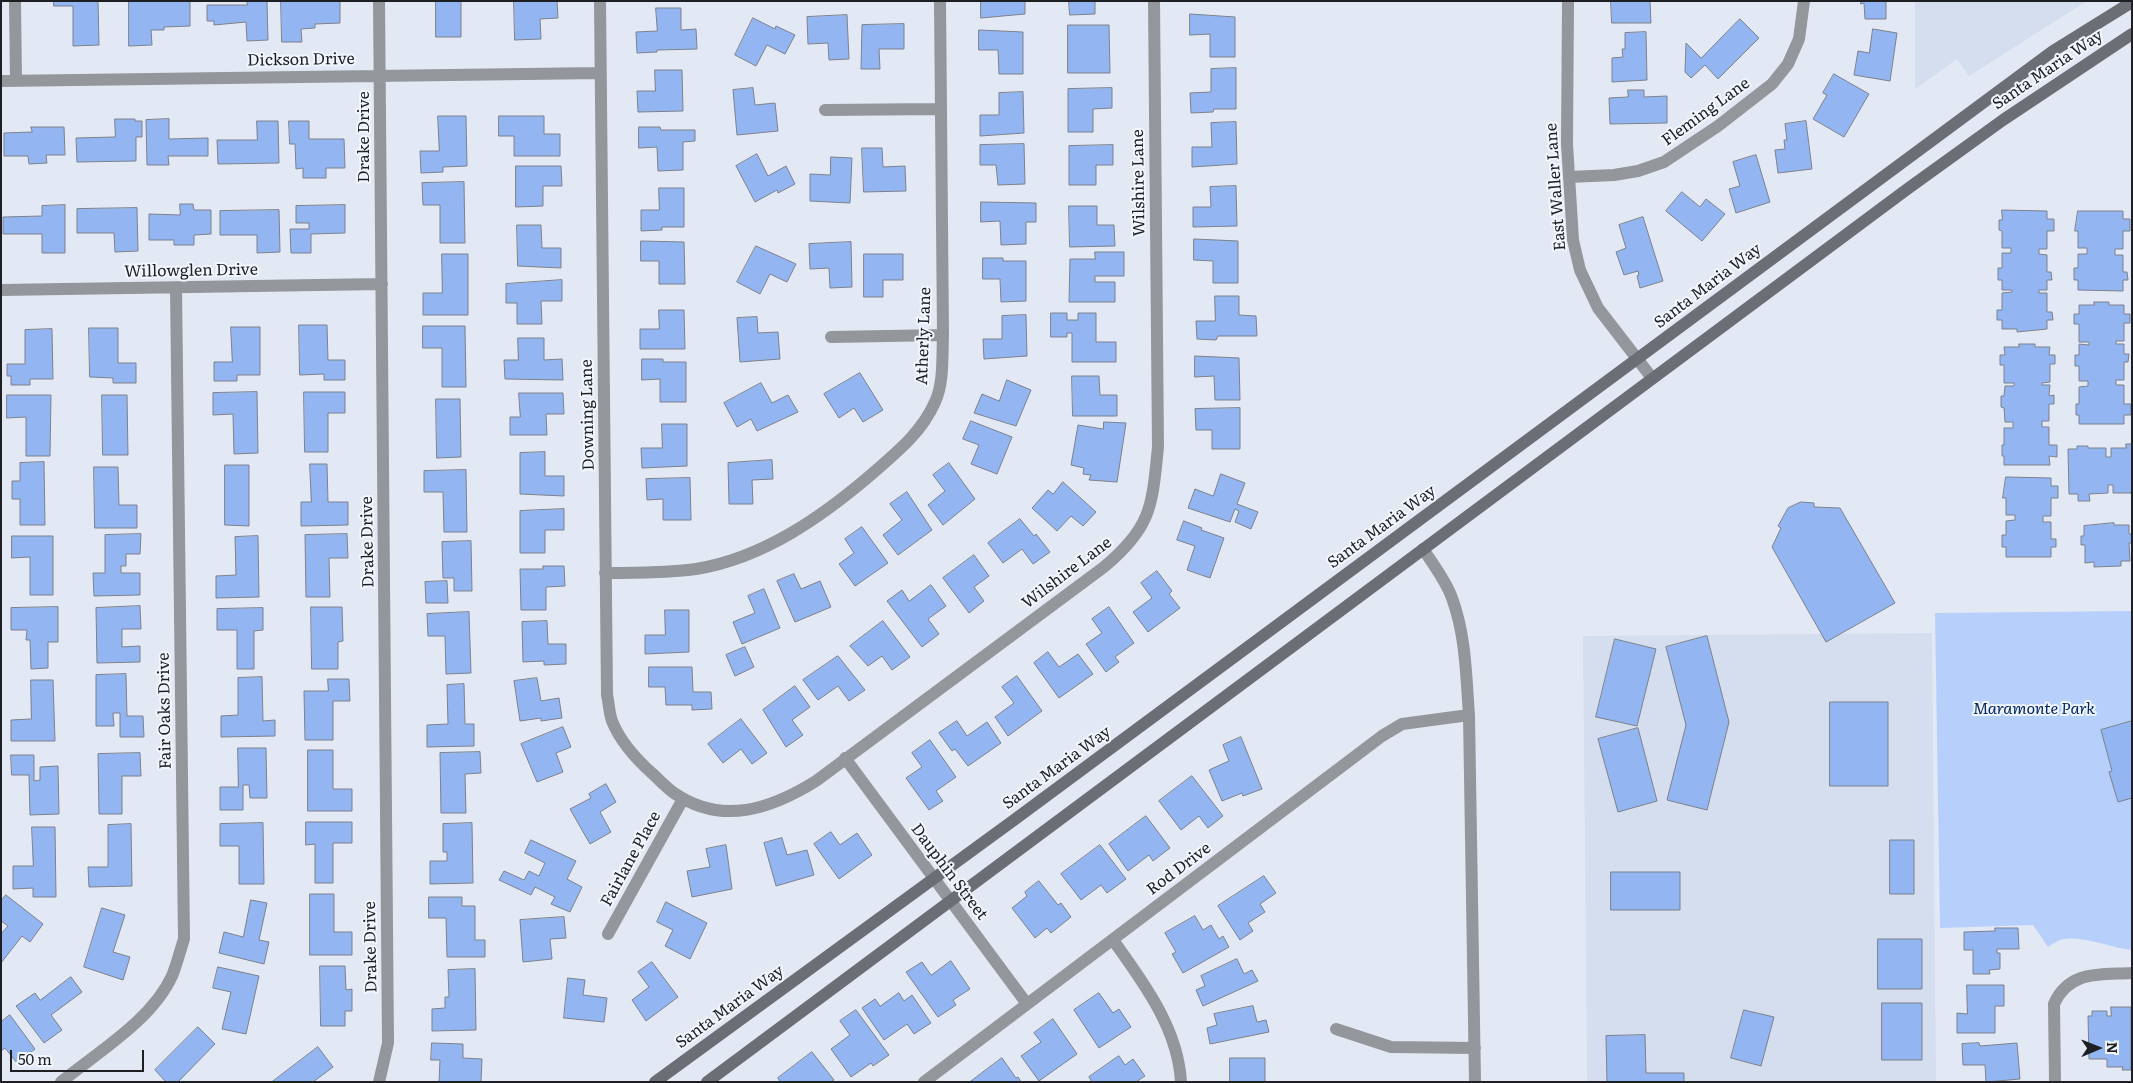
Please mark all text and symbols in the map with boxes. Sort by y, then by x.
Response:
street label: Santa Maria Way [1989,26,2107,114]
street label: Dickson Drive [247,49,355,71]
street label: Fleming Lane [1658,74,1754,150]
street label: Drake Drive [354,91,374,183]
street label: East Waller Lane [1542,122,1570,252]
street label: Wilshire Lane [1128,129,1150,237]
street label: Santa Maria Way [1651,239,1765,333]
street label: Willowglen Drive [124,260,258,282]
street label: Atherly Lane [913,287,935,385]
street label: Downing Lane [577,359,599,471]
street label: Santa Maria Way [1324,481,1440,573]
street label: Drake Drive [358,496,378,588]
street label: Wilshire Lane [1018,533,1116,613]
street label: Fair Oaks Drive [154,652,176,770]
park label: Maramonte Park [1973,699,2095,719]
street label: Santa Maria Way [999,722,1115,814]
street label: Fairlane Place [597,808,665,910]
street label: Dauphin Street [907,820,991,924]
street label: Rod Drive [1143,839,1215,899]
street label: Drake Drive [361,901,381,993]
street label: Santa Maria Way [672,961,788,1053]
north arrow [2073,1023,2123,1073]
scale bar [12,1040,146,1072]
text: N [2103,1042,2123,1054]
text: 50 m [18,1047,52,1070]

